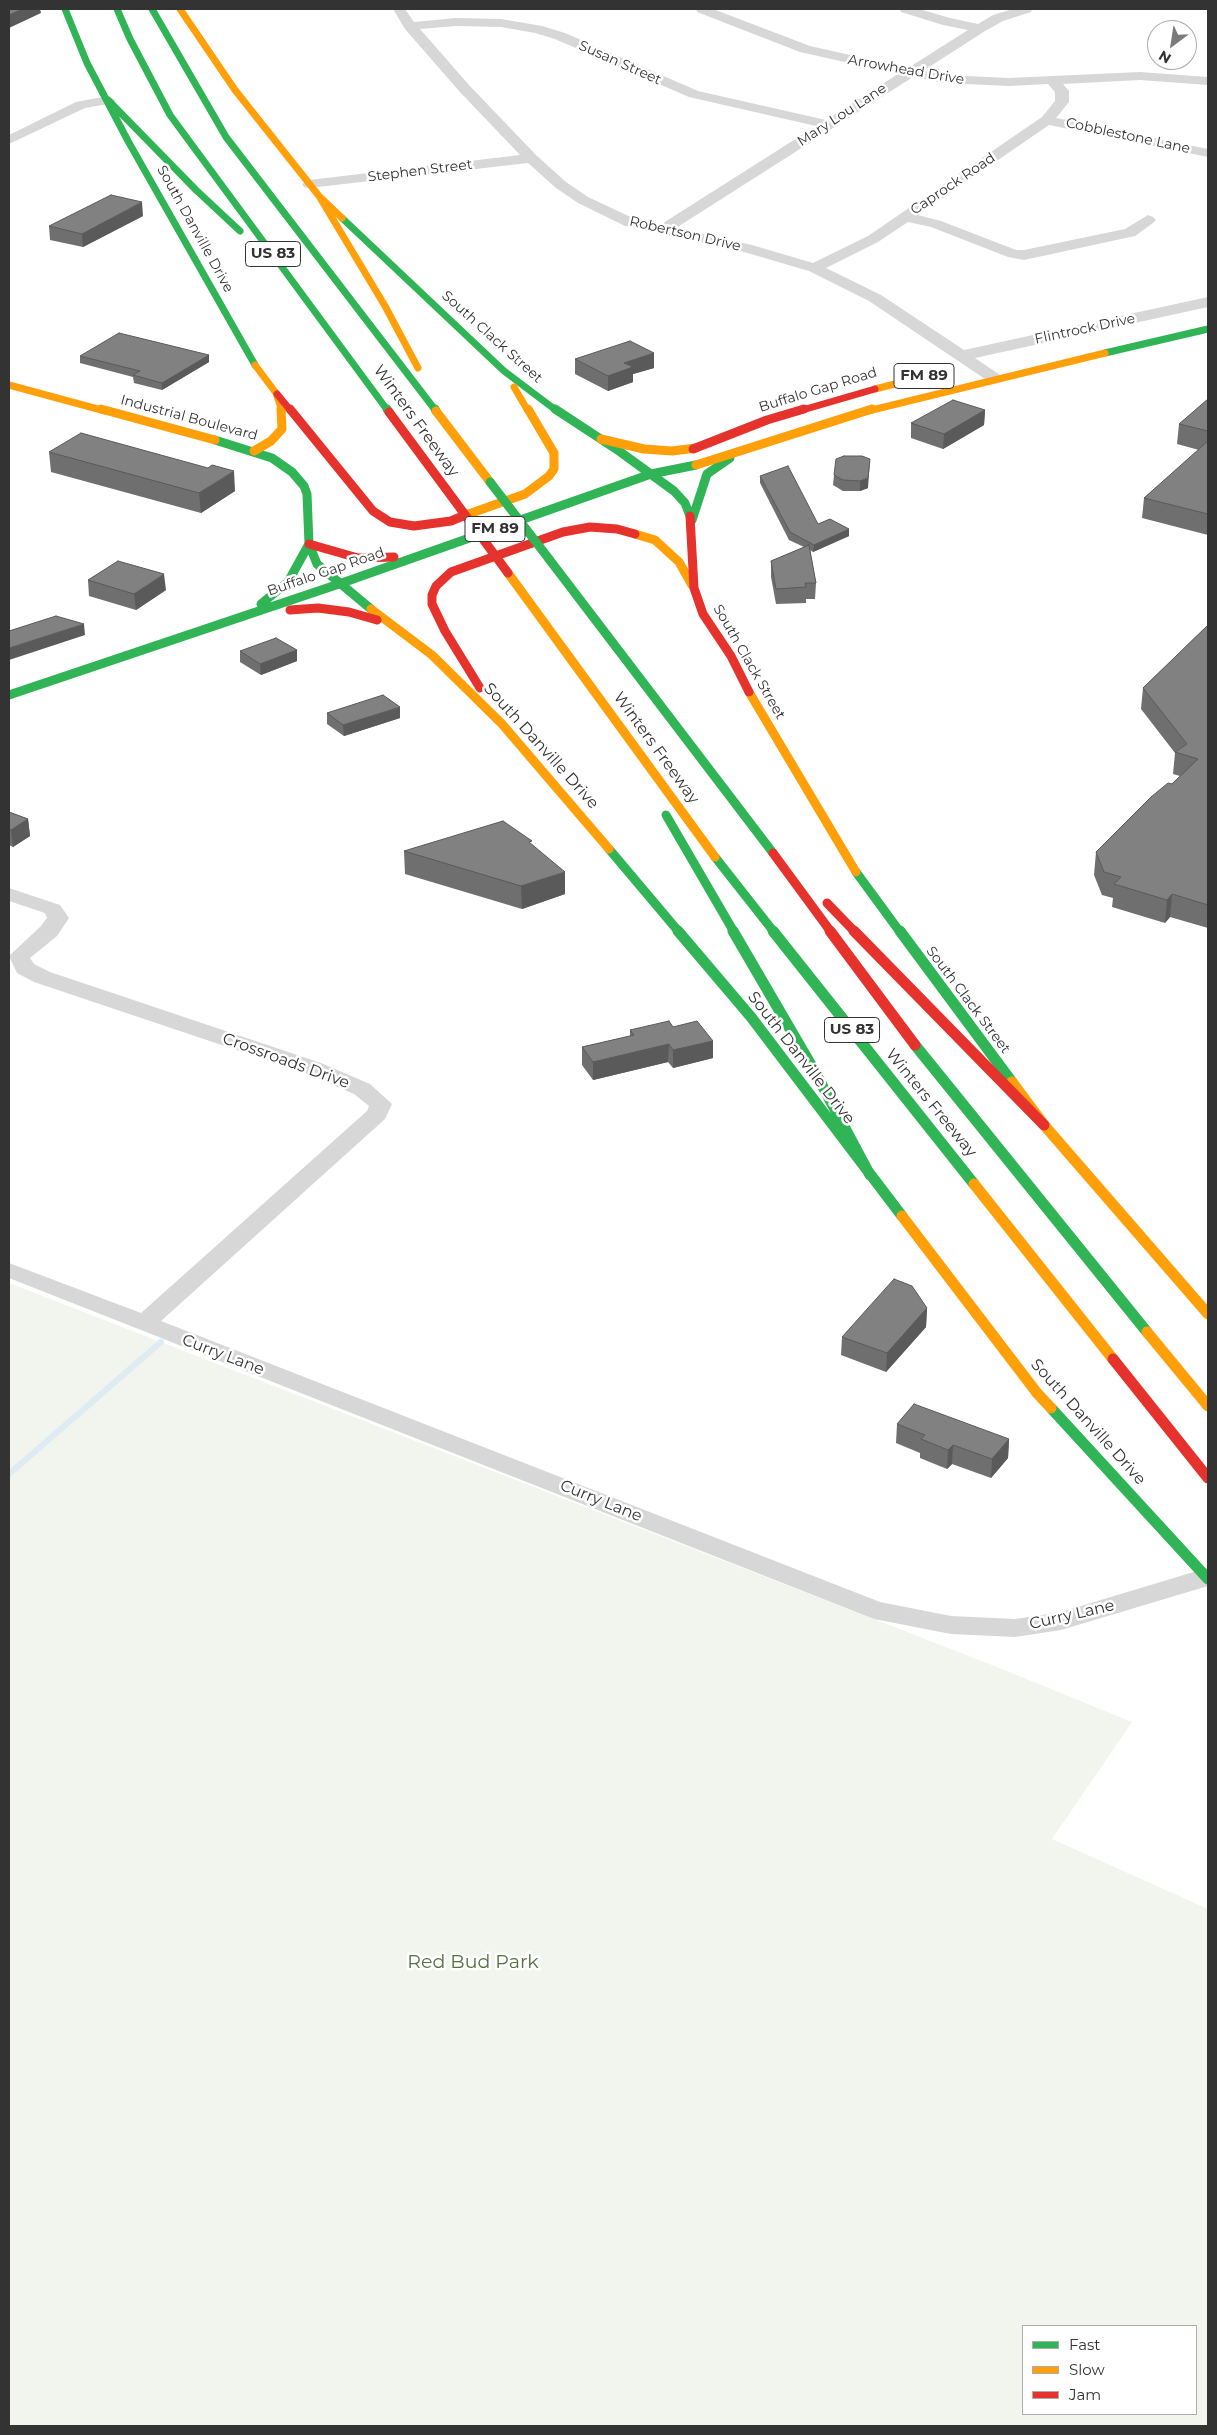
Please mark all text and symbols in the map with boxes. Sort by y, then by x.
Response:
north arrow [1147,20,1197,70]
street label: Susan Street [576,37,664,89]
text: N [1155,46,1174,68]
street label: Arrowhead Drive [847,52,965,88]
street label: Mary Lou Lane [794,80,890,150]
street label: Cobblestone Lane [1064,115,1192,157]
street label: Caprock Road [908,150,998,218]
street label: Stephen Street [367,156,473,186]
street label: South Danville Drive [153,163,237,295]
street label: Robertson Drive [628,213,742,255]
road number: US 83 [246,242,300,266]
street label: South Clack Street [438,287,546,387]
street label: Flintrock Drive [1033,310,1137,348]
street label: Winters Freeway [369,361,463,481]
street label: Buffalo Gap Road [757,364,879,416]
road number: FM 89 [894,364,954,388]
street label: Industrial Boulevard [119,392,259,444]
road number: FM 89 [465,516,525,542]
street label: Buffalo Gap Road [265,544,387,600]
street label: South Clack Street [709,602,789,722]
street label: South Danville Drive [479,679,603,813]
street label: Winters Freeway [609,688,703,808]
street label: South Clack Street [922,943,1014,1057]
street label: South Danville Drive [743,988,859,1128]
road number: US 83 [824,1018,880,1042]
street label: Crossroads Drive [220,1029,352,1093]
street label: Winters Freeway [881,1045,981,1161]
street label: Curry Lane [179,1331,267,1379]
street label: South Danville Drive [1026,1355,1150,1489]
street label: Curry Lane [557,1476,645,1526]
street label: Curry Lane [1028,1596,1116,1634]
park label: Red Bud Park [407,1951,539,1973]
legend [1022,2325,1197,2415]
text: Fast [1069,2335,1100,2354]
text: Slow [1069,2360,1105,2379]
text: Jam [1069,2385,1101,2404]

